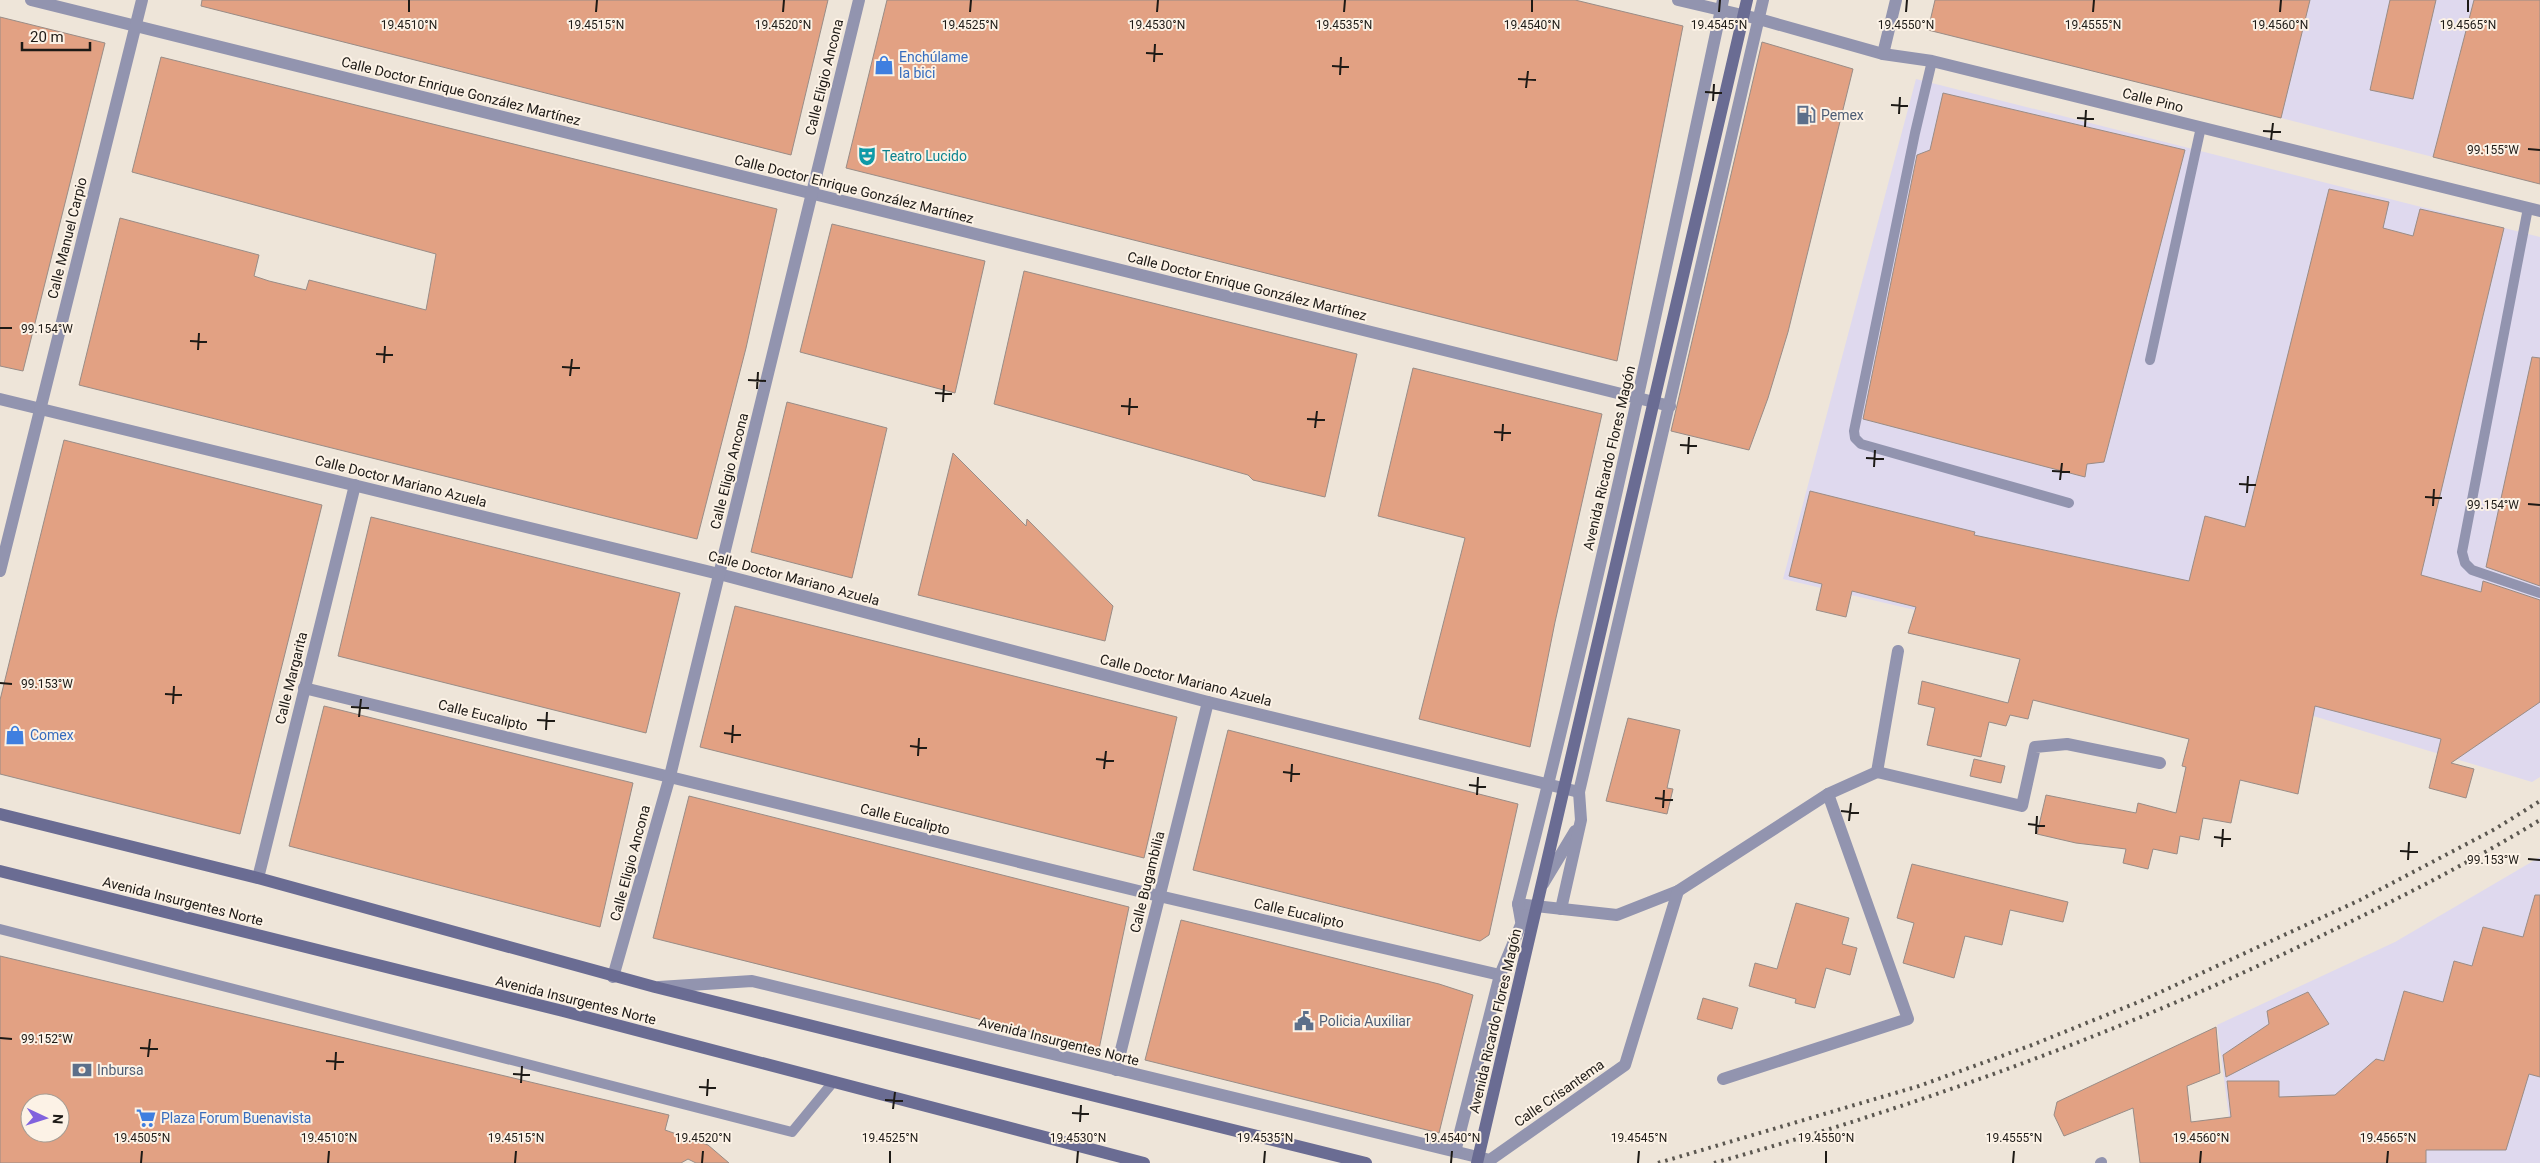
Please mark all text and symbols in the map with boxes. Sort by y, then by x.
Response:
street label: Calle Eligio Ancona [802,17,846,137]
text: 19.4510°N [381,18,437,32]
text: 19.4515°N [568,18,624,32]
text: 19.4520°N [755,18,811,32]
text: 19.4525°N [942,18,998,32]
text: 19.4530°N [1129,18,1185,32]
text: 19.4535°N [1316,18,1372,32]
text: 19.4540°N [1504,18,1560,32]
text: 19.4545°N [1691,18,1747,32]
text: 19.4550°N [1878,18,1934,32]
text: 19.4555°N [2065,18,2121,32]
text: 19.4560°N [2252,18,2308,32]
text: 19.4565°N [2440,18,2496,32]
scale bar [22,20,90,52]
text: 20 m [30,28,64,46]
place label: Enchúlame la bici [899,49,968,81]
street label: Calle Doctor Enrique González Martínez [340,53,582,129]
shop icon: Enchúlame la bici [873,54,895,76]
street label: Calle Pino [2121,85,2185,115]
fuel station icon: Pemex [1795,104,1817,126]
place label: Pemex [1821,107,1864,123]
text: 99.155°W [2467,143,2519,157]
theatre icon: Teatro Lucido [856,145,878,167]
place label: Teatro Lucido [882,148,967,164]
street label: Calle Doctor Enrique González Martínez [733,151,975,227]
street label: Calle Manuel Carpio [44,176,90,300]
street label: Calle Doctor Enrique González Martínez [1126,248,1368,324]
text: 99.154°W [21,322,73,336]
street label: Avenida Ricardo Flores Magón [1580,364,1638,552]
street label: Calle Eligio Ancona [707,411,751,531]
street label: Calle Doctor Mariano Azuela [313,452,489,510]
text: 99.154°W [2467,498,2519,512]
street label: Calle Doctor Mariano Azuela [707,547,881,609]
street label: Calle Margarita [272,630,310,726]
street label: Calle Doctor Mariano Azuela [1098,651,1274,709]
text: 99.153°W [21,677,73,691]
street label: Calle Eucalipto [436,696,530,734]
shop icon: Comex [4,724,26,746]
place label: Comex [30,727,74,743]
street label: Calle Eucalipto [858,800,952,838]
street label: Calle Eligio Ancona [607,803,653,923]
street label: Calle Bugambilia [1127,829,1167,935]
text: 99.153°W [2467,853,2519,867]
street label: Avenida Insurgentes Norte [101,873,265,929]
street label: Calle Eucalipto [1252,895,1346,931]
street label: Avenida Ricardo Flores Magón [1466,927,1524,1115]
street label: Avenida Insurgentes Norte [494,972,658,1028]
public building icon: Policia Auxiliar [1293,1010,1315,1032]
street label: Avenida Insurgentes Norte [977,1013,1141,1069]
place label: Policia Auxiliar [1319,1013,1411,1029]
text: 99.152°W [21,1032,73,1046]
street label: Calle Crisantema [1511,1056,1607,1130]
bank icon: Inbursa [71,1059,93,1081]
place label: Inbursa [97,1062,144,1078]
north arrow [20,1093,70,1143]
supermarket icon: Plaza Forum Buenavista [135,1107,157,1129]
place label: Plaza Forum Buenavista [161,1110,311,1126]
text: N [50,1113,66,1124]
text: 19.4505°N [114,1131,170,1145]
text: 19.4510°N [301,1131,357,1145]
text: 19.4515°N [488,1131,544,1145]
text: 19.4520°N [675,1131,731,1145]
text: 19.4525°N [862,1131,918,1145]
text: 19.4530°N [1050,1131,1106,1145]
text: 19.4535°N [1237,1131,1293,1145]
text: 19.4540°N [1424,1131,1480,1145]
text: 19.4545°N [1611,1131,1667,1145]
text: 19.4550°N [1798,1131,1854,1145]
text: 19.4555°N [1986,1131,2042,1145]
text: 19.4560°N [2173,1131,2229,1145]
text: 19.4565°N [2360,1131,2416,1145]

